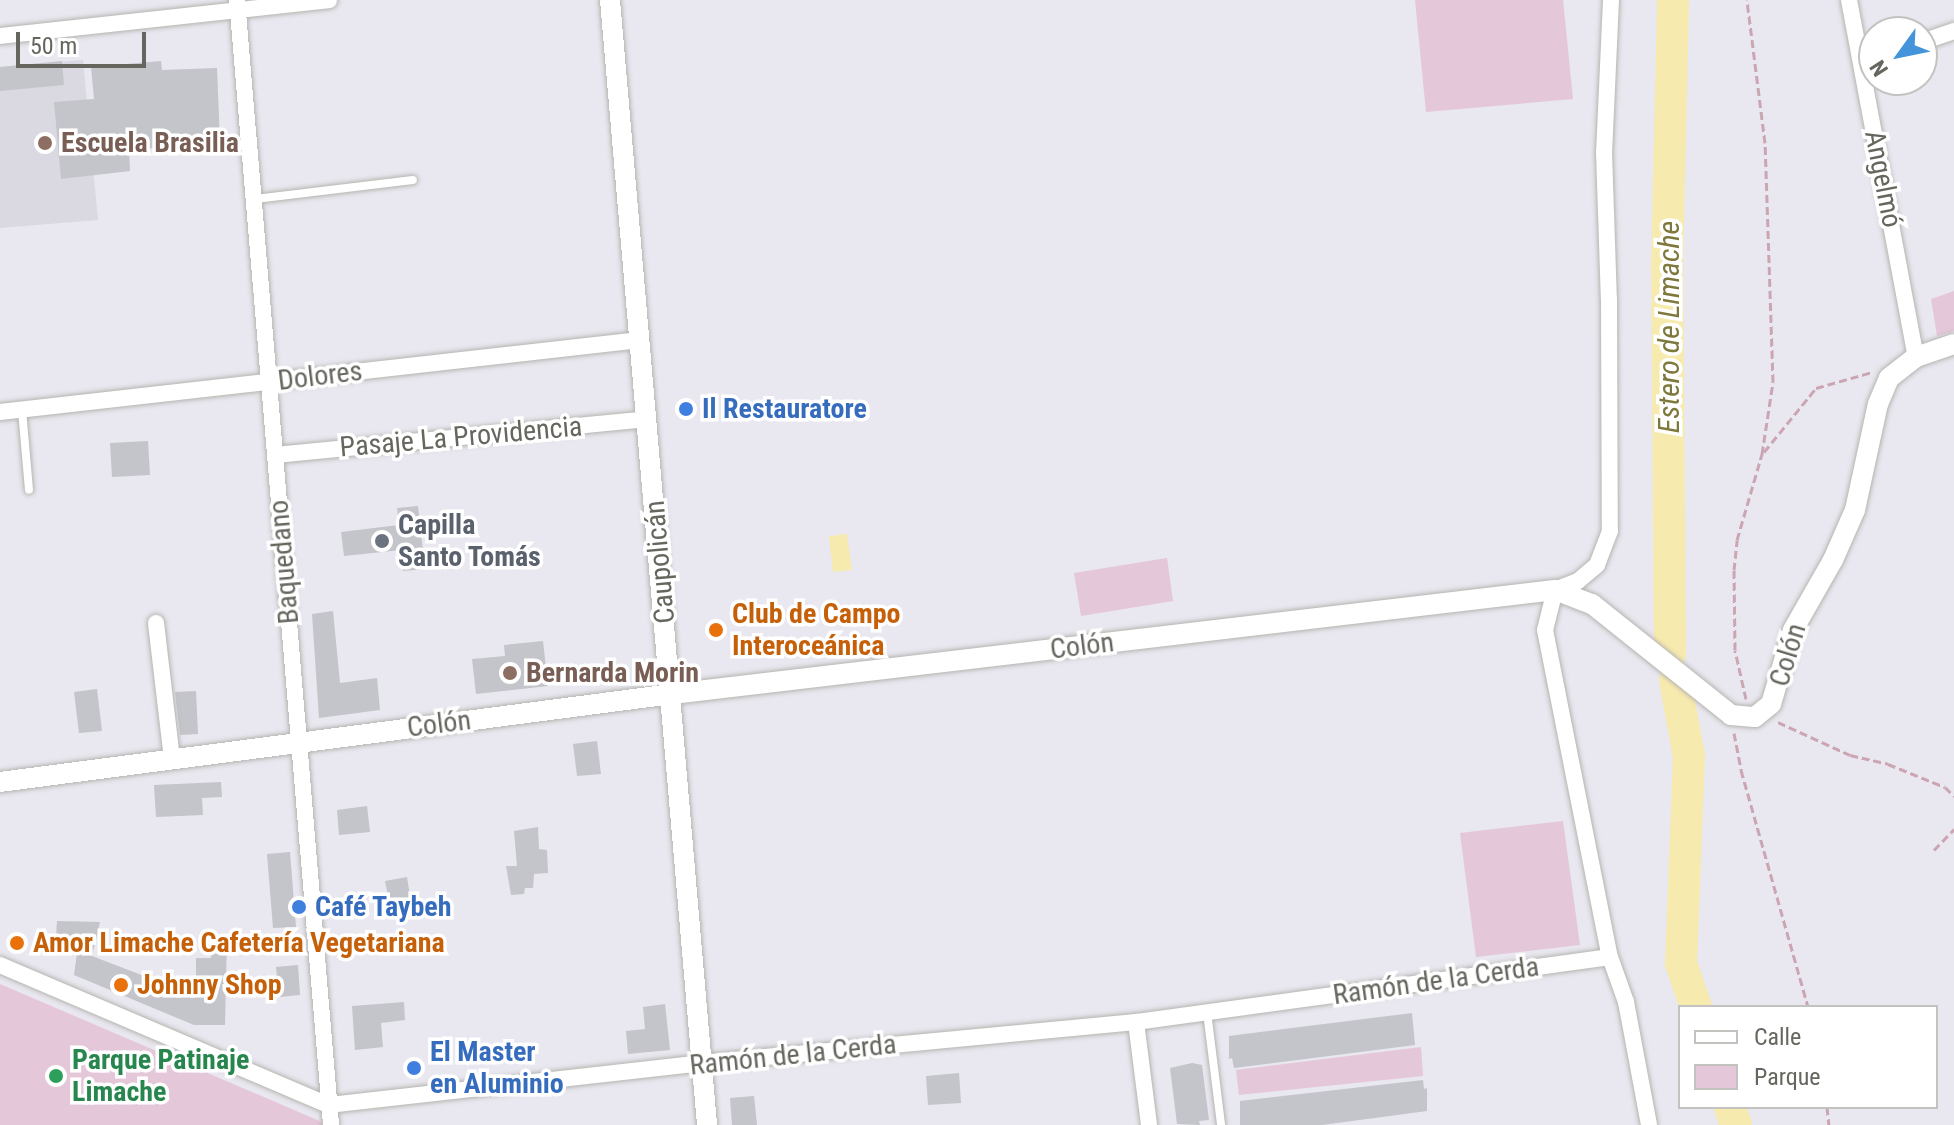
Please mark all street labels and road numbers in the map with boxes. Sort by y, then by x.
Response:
street label: Angelmó [1857,128,1909,230]
street label: Dolores [276,354,364,398]
street label: Pasaje La Providencia [338,410,584,464]
street label: Baquedano [262,499,306,625]
street label: Caupolicán [638,499,682,625]
street label: Colón [1763,620,1813,690]
street label: Colón [1048,625,1116,667]
street label: Colón [405,703,473,745]
street label: Ramón de la Cerda [1331,950,1541,1012]
street label: Ramón de la Cerda [688,1027,898,1083]

